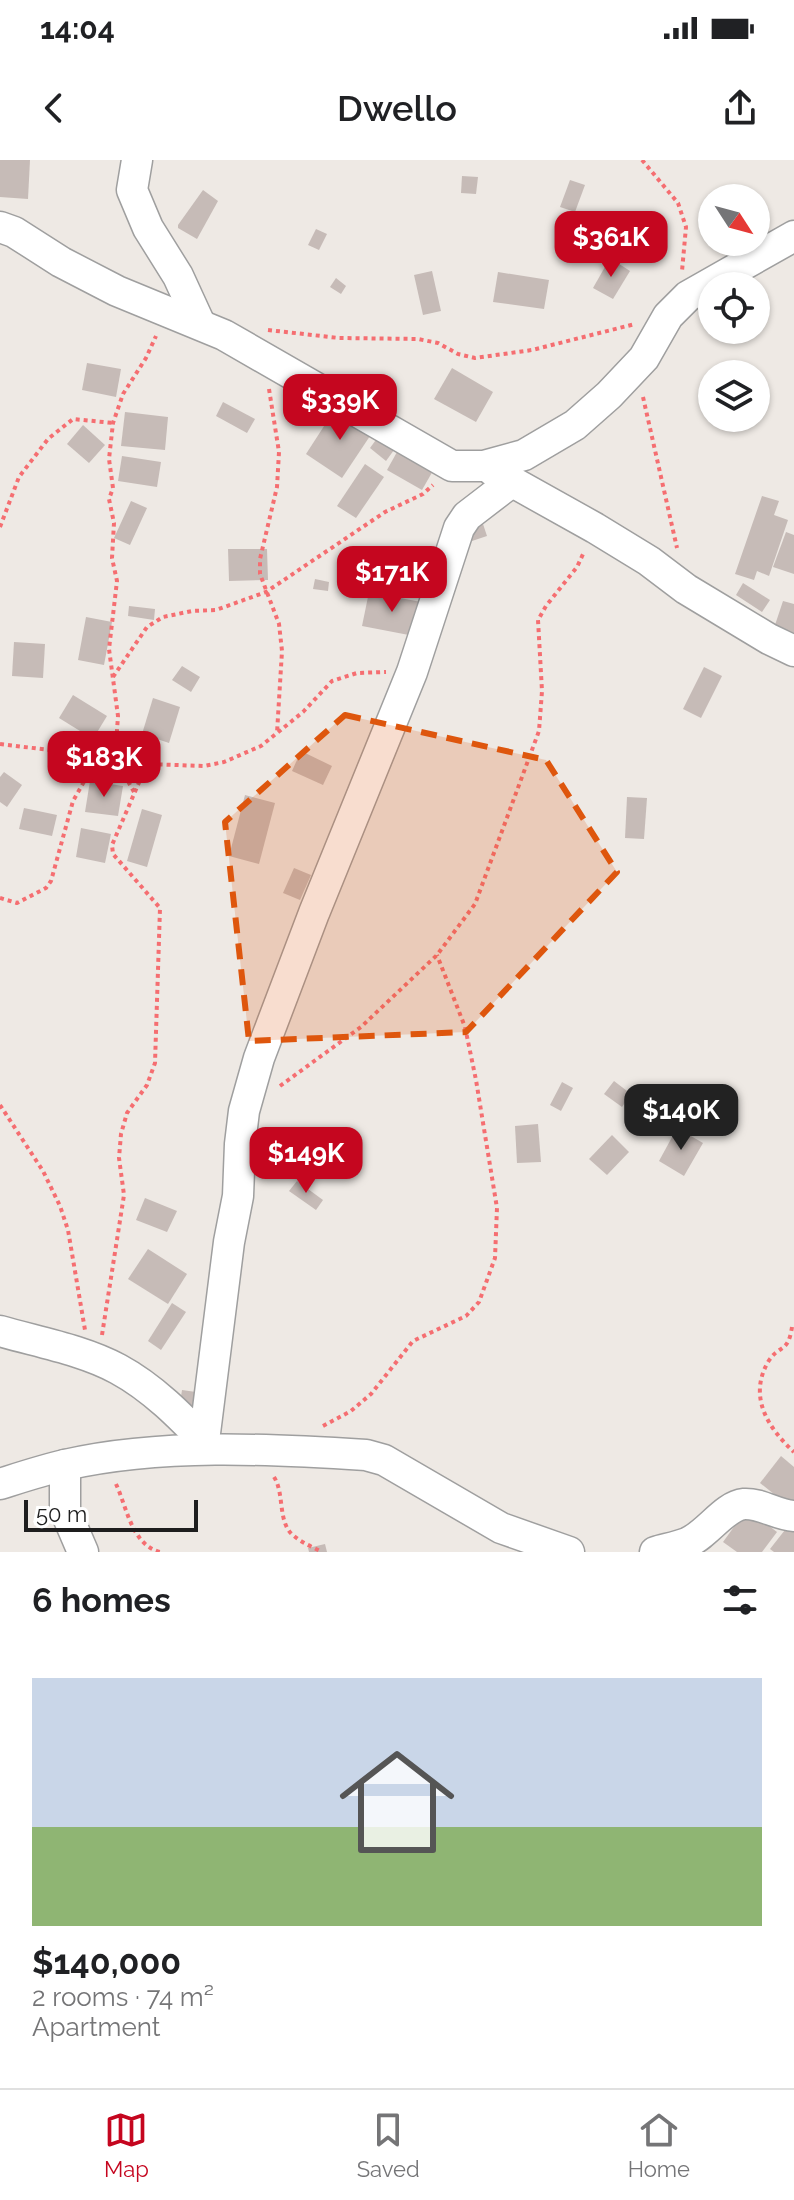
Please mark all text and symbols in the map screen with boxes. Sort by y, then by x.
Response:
text: 14:04 [40,11,115,46]
icon: back [32,86,76,130]
icon: share [718,86,762,130]
text: Dwello [337,87,457,129]
north arrow [698,184,770,256]
map controls [698,184,770,432]
pin: $361K [555,211,667,279]
text: $361K [573,222,649,252]
button: locate [698,272,770,344]
button: layers [698,360,770,432]
pin: $339K [284,374,396,442]
text: $339K [301,385,379,415]
pin: $171K [336,546,448,614]
text: $171K [355,557,429,587]
pin: $183K [48,731,160,799]
text: $183K [66,742,142,772]
pin: $140K [625,1084,737,1152]
text: $140K [642,1095,720,1125]
pin: $149K [250,1127,362,1195]
text: $149K [268,1138,344,1168]
scale bar [24,1496,198,1532]
text: 50 m [36,1501,87,1527]
icon: filters [718,1578,762,1622]
text: 6 homes [32,1580,171,1620]
icon: home [325,1730,469,1874]
text: $140,000 [32,1942,181,1982]
text: 2 rooms · 74 m² [32,1982,214,2012]
text: Apartment [32,2012,161,2042]
tab: Map [104,2108,149,2182]
tab: Saved [357,2108,420,2182]
tab: Home [628,2108,690,2182]

